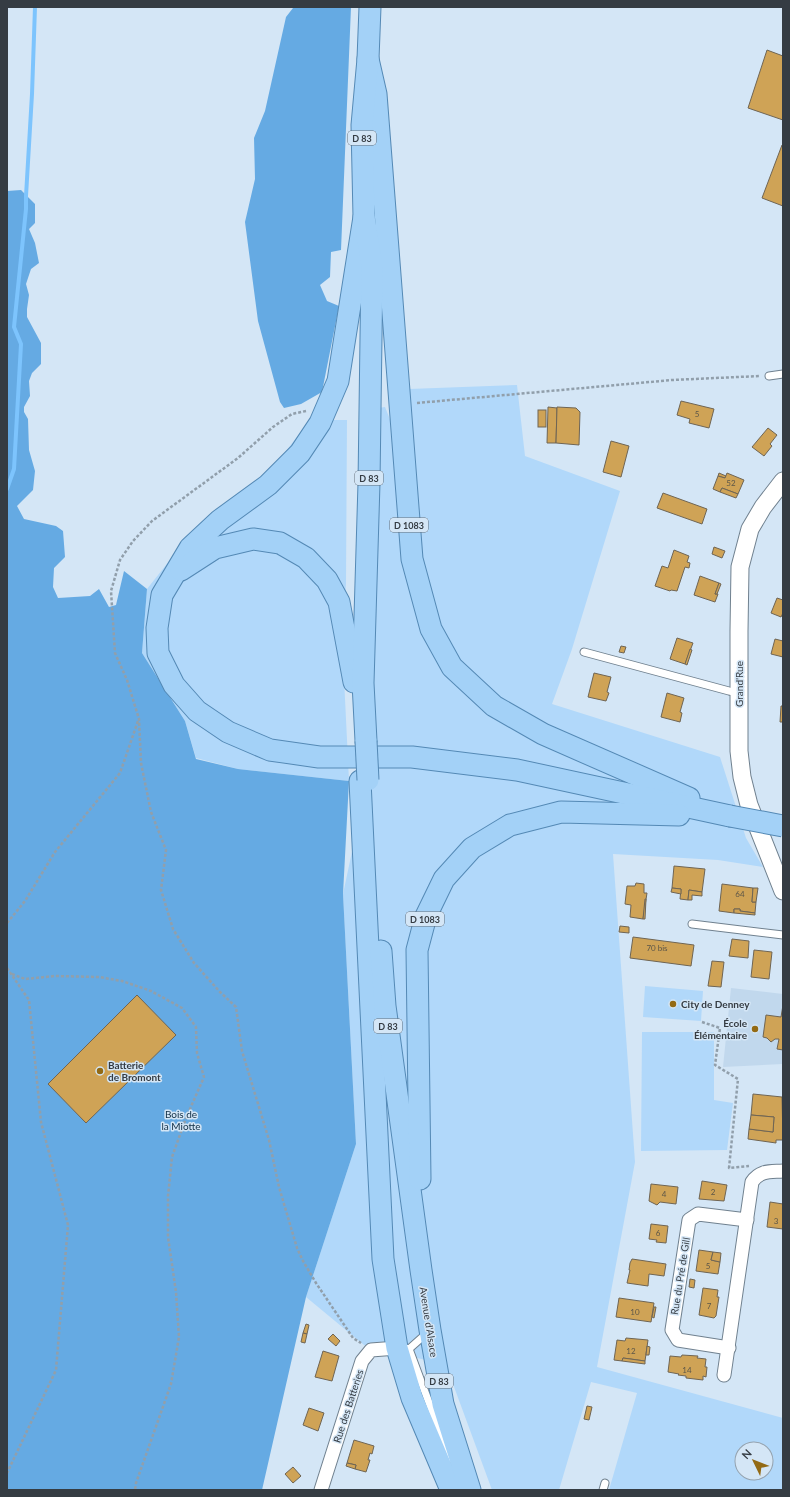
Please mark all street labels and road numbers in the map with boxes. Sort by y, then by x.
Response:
road number: D 83 [348,131,376,145]
road number: D 83 [355,471,383,485]
road number: D 1083 [390,518,428,532]
street label: Grand'Rue [733,661,745,707]
road number: D 1083 [406,912,444,926]
road number: D 83 [374,1019,402,1033]
street label: Rue du Pré de Gill [668,1236,692,1316]
street label: Avenue d'Alsace [418,1286,440,1358]
street label: Rue des Batteries [331,1368,365,1444]
road number: D 83 [425,1374,453,1388]

